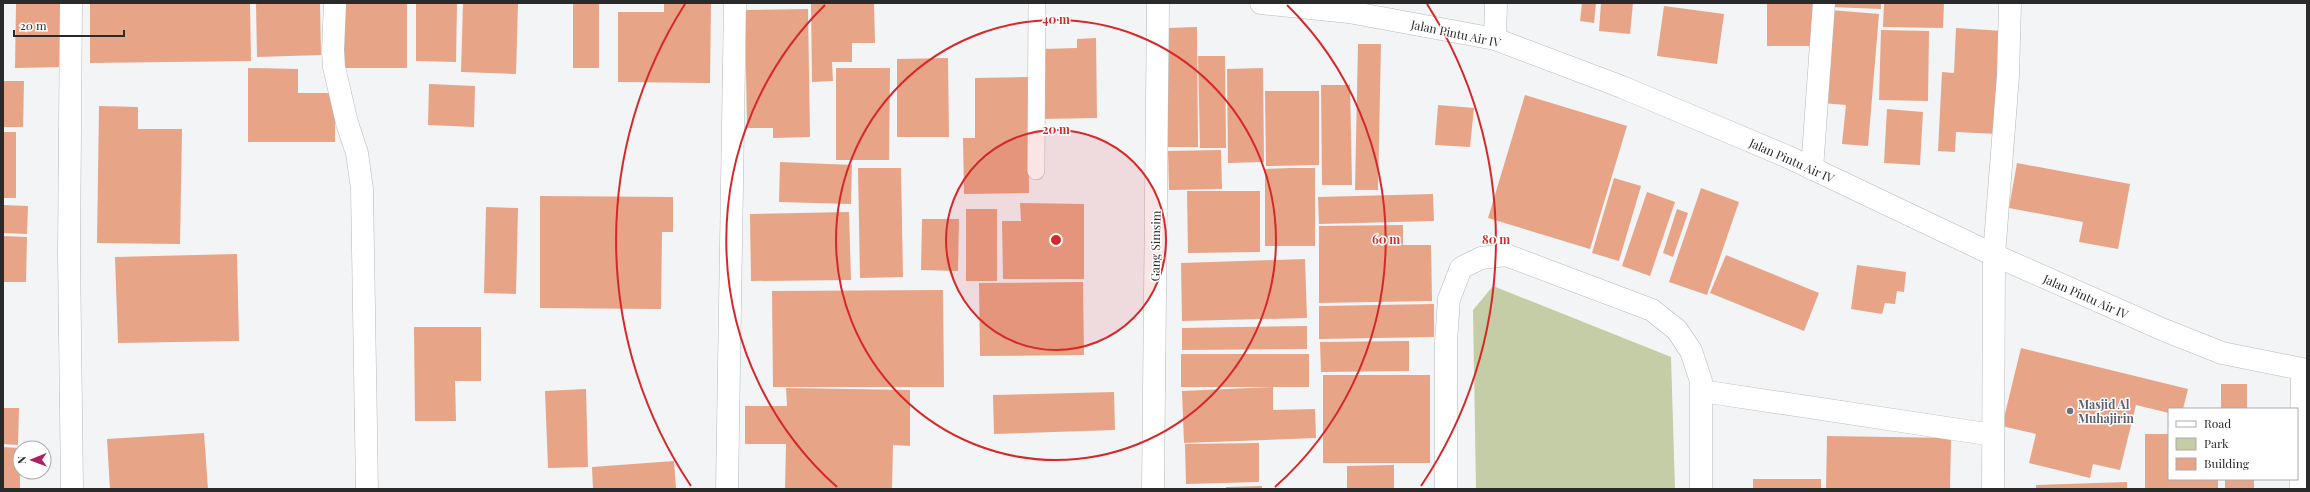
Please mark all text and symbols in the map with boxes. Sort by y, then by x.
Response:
text: 40 m [1042,11,1070,27]
scale bar [14,12,124,38]
street label: Jalan Pintu Air IV [1409,15,1503,50]
text: 20 m [20,17,47,33]
text: 20 m [1042,121,1070,137]
street label: Jalan Pintu Air IV [1746,134,1837,186]
street label: Gang Simsim [1146,210,1164,282]
text: 60 m [1372,231,1400,247]
text: 80 m [1482,231,1510,247]
centre of rings [1049,233,1063,247]
street label: Jalan Pintu Air IV [2040,270,2131,322]
place label: Masjid Al Muhajirin [2078,396,2134,426]
marker: Masjid Al Muhajirin [2065,406,2075,416]
legend [2168,408,2298,480]
text: Road [2204,415,2231,431]
text: Park [2204,435,2229,451]
north arrow [12,440,52,480]
text: Building [2204,455,2250,471]
text: N [14,456,29,464]

